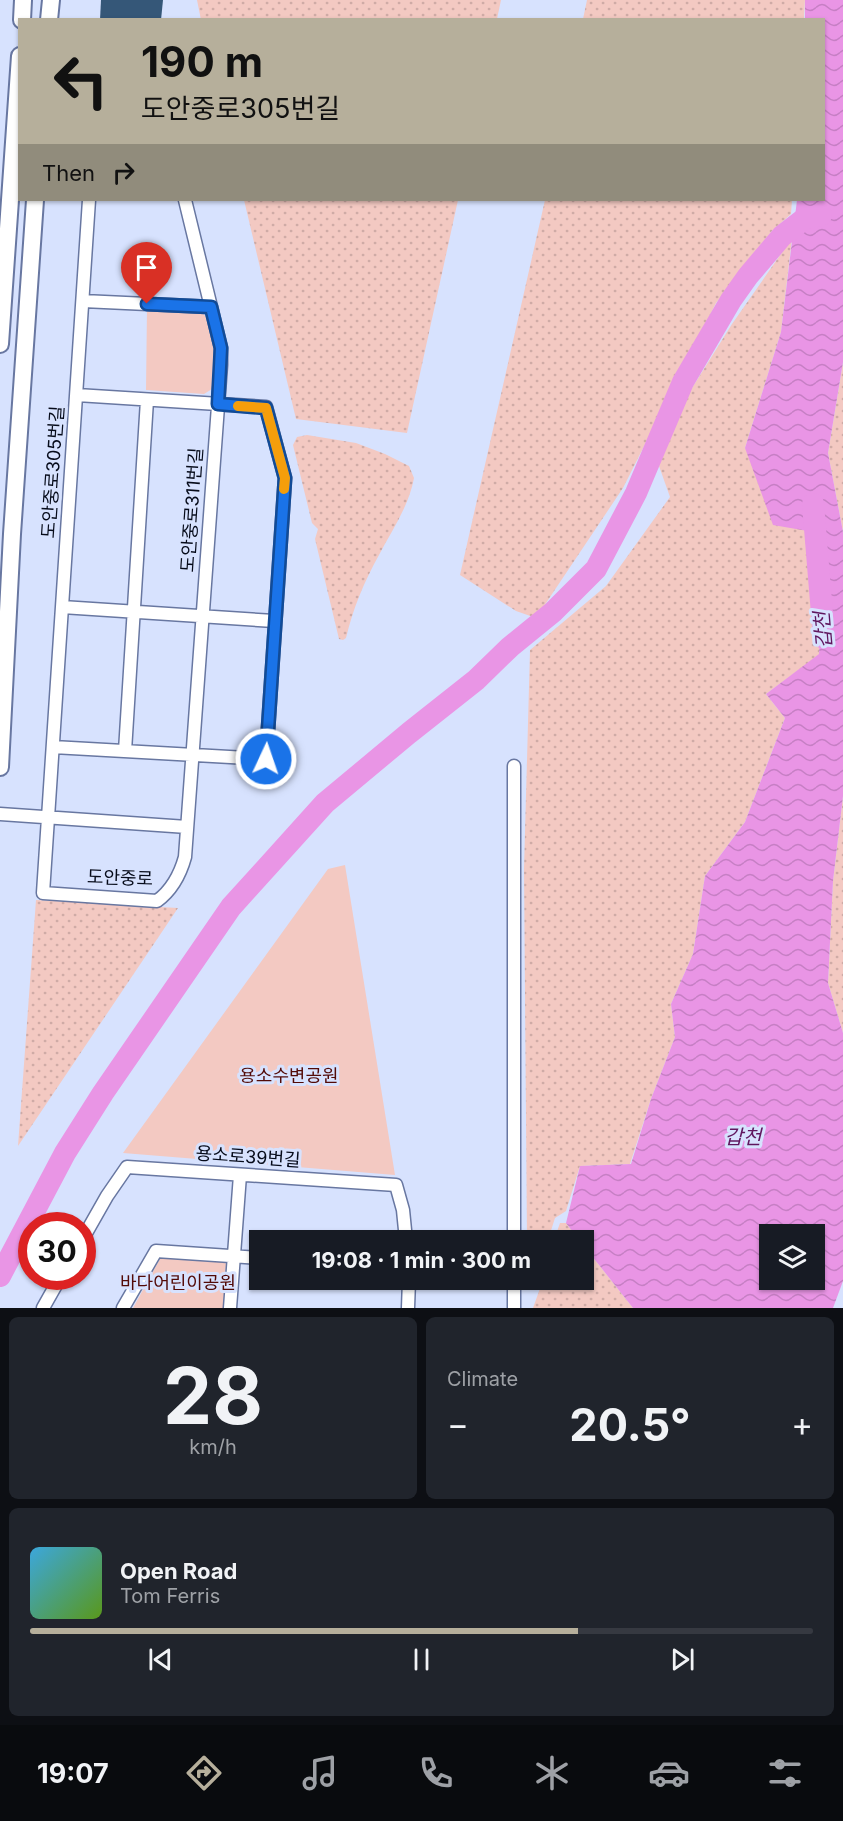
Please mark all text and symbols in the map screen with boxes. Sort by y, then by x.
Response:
text: 190 m [141,36,263,87]
icon: left [42,42,120,120]
text: 도안중로305번길 [141,92,340,125]
icon: right [107,156,140,189]
text: Then [42,160,95,186]
pin [121,242,172,304]
icon: arrive [130,251,163,284]
street label: 도안중로305번길 [37,405,68,539]
street label: 도안중로311번길 [177,447,206,573]
water label: 갑천 [809,608,837,649]
position arrow [234,727,298,791]
street label: 도안중로 [87,866,153,889]
park label: 용소수변공원 [239,1065,339,1086]
water label: 갑천 [725,1125,764,1149]
street label: 용소로39번길 [195,1142,301,1171]
speed limit sign: 30 [18,1212,96,1290]
map controls [759,1224,825,1290]
button: layers [759,1224,825,1290]
text: 19:08 · 1 min · 300 m [312,1247,531,1273]
park label: 바다어린이공원 [120,1272,236,1293]
text: 28 [163,1348,263,1443]
text: Climate [447,1367,518,1391]
text: 20.5° [569,1397,691,1452]
text: − [447,1404,469,1444]
text: + [791,1404,813,1444]
text: km/h [189,1435,237,1459]
text: Open Road [120,1558,237,1584]
text: Tom Ferris [120,1584,220,1608]
icon: previous [144,1643,177,1676]
icon: pause [405,1643,438,1676]
icon: next [666,1643,699,1676]
icon: directions [183,1752,225,1794]
icon: music [299,1752,341,1794]
icon: phone [415,1752,457,1794]
icon: climate [531,1752,573,1794]
icon: car [648,1752,690,1794]
icon: filters [764,1752,806,1794]
text: 19:07 [37,1757,109,1790]

